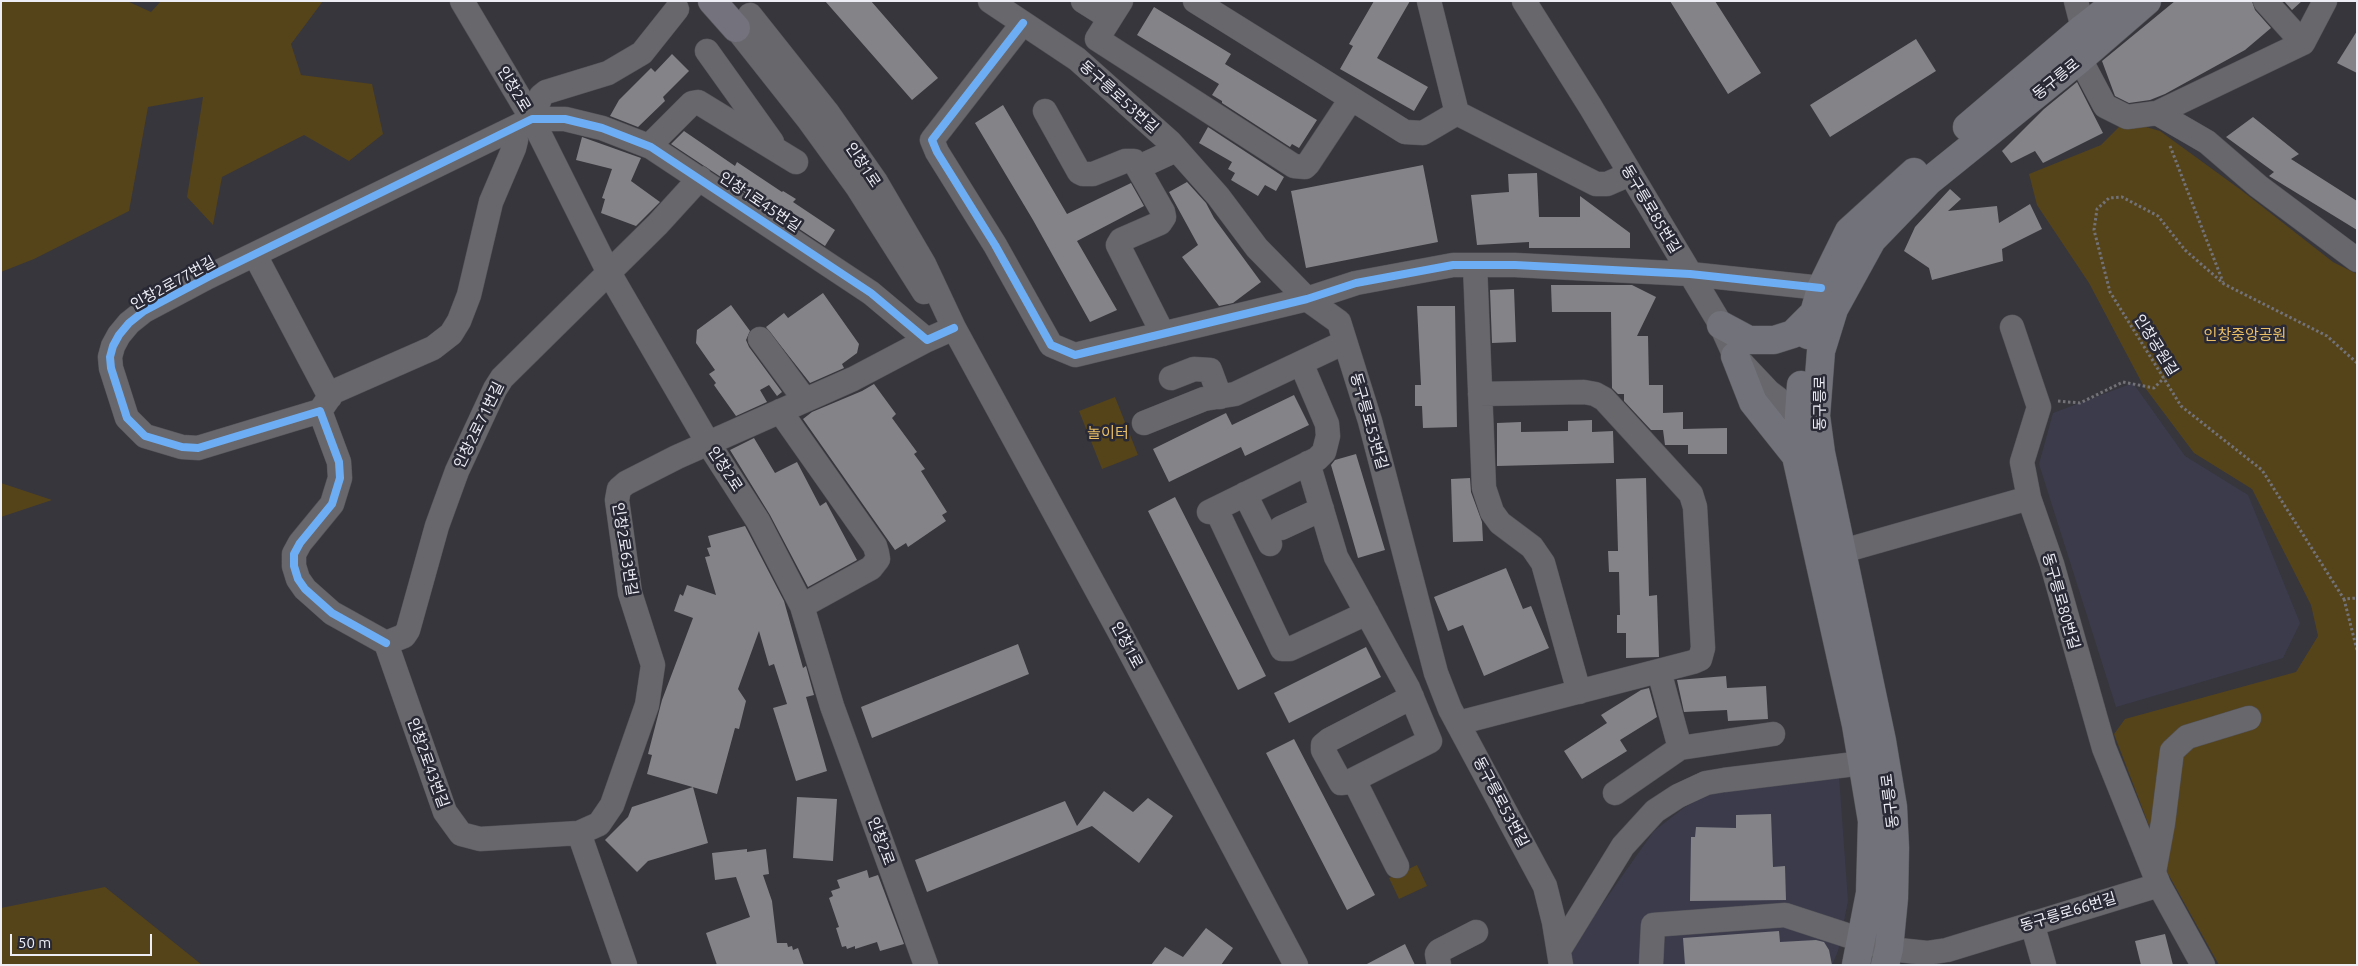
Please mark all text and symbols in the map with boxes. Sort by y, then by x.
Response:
street label: 동구릉로 [2029,55,2083,103]
street label: 동구릉로53번길 [1076,57,1162,137]
street label: 인창2로 [493,63,535,115]
street label: 인창1로 [842,139,884,191]
street label: 동구릉로85번길 [1618,162,1684,256]
street label: 인창1로45번길 [716,168,804,236]
street label: 인창2로77번길 [127,252,219,314]
street label: 인창공원길 [2130,311,2182,379]
park label: 인창중앙공원 [2204,326,2286,344]
street label: 동구릉로53번길 [1347,371,1391,471]
street label: 동구릉로 [1811,375,1829,431]
street label: 인창2로71번길 [450,379,508,471]
park label: 놀이터 [1087,424,1129,442]
street label: 인창2로 [704,443,746,495]
street label: 인창2로63번길 [609,501,641,597]
street label: 동구릉로80번길 [2039,551,2083,651]
street label: 인창1로 [1107,619,1147,671]
street label: 인창2로43번길 [403,716,453,810]
street label: 동구릉로53번길 [1470,754,1532,850]
street label: 동구릉로 [1878,773,1902,829]
street label: 인창2로 [864,814,898,868]
street label: 동구릉로66번길 [2018,889,2118,935]
scale bar [12,924,155,956]
text: 50 m [18,934,51,951]

